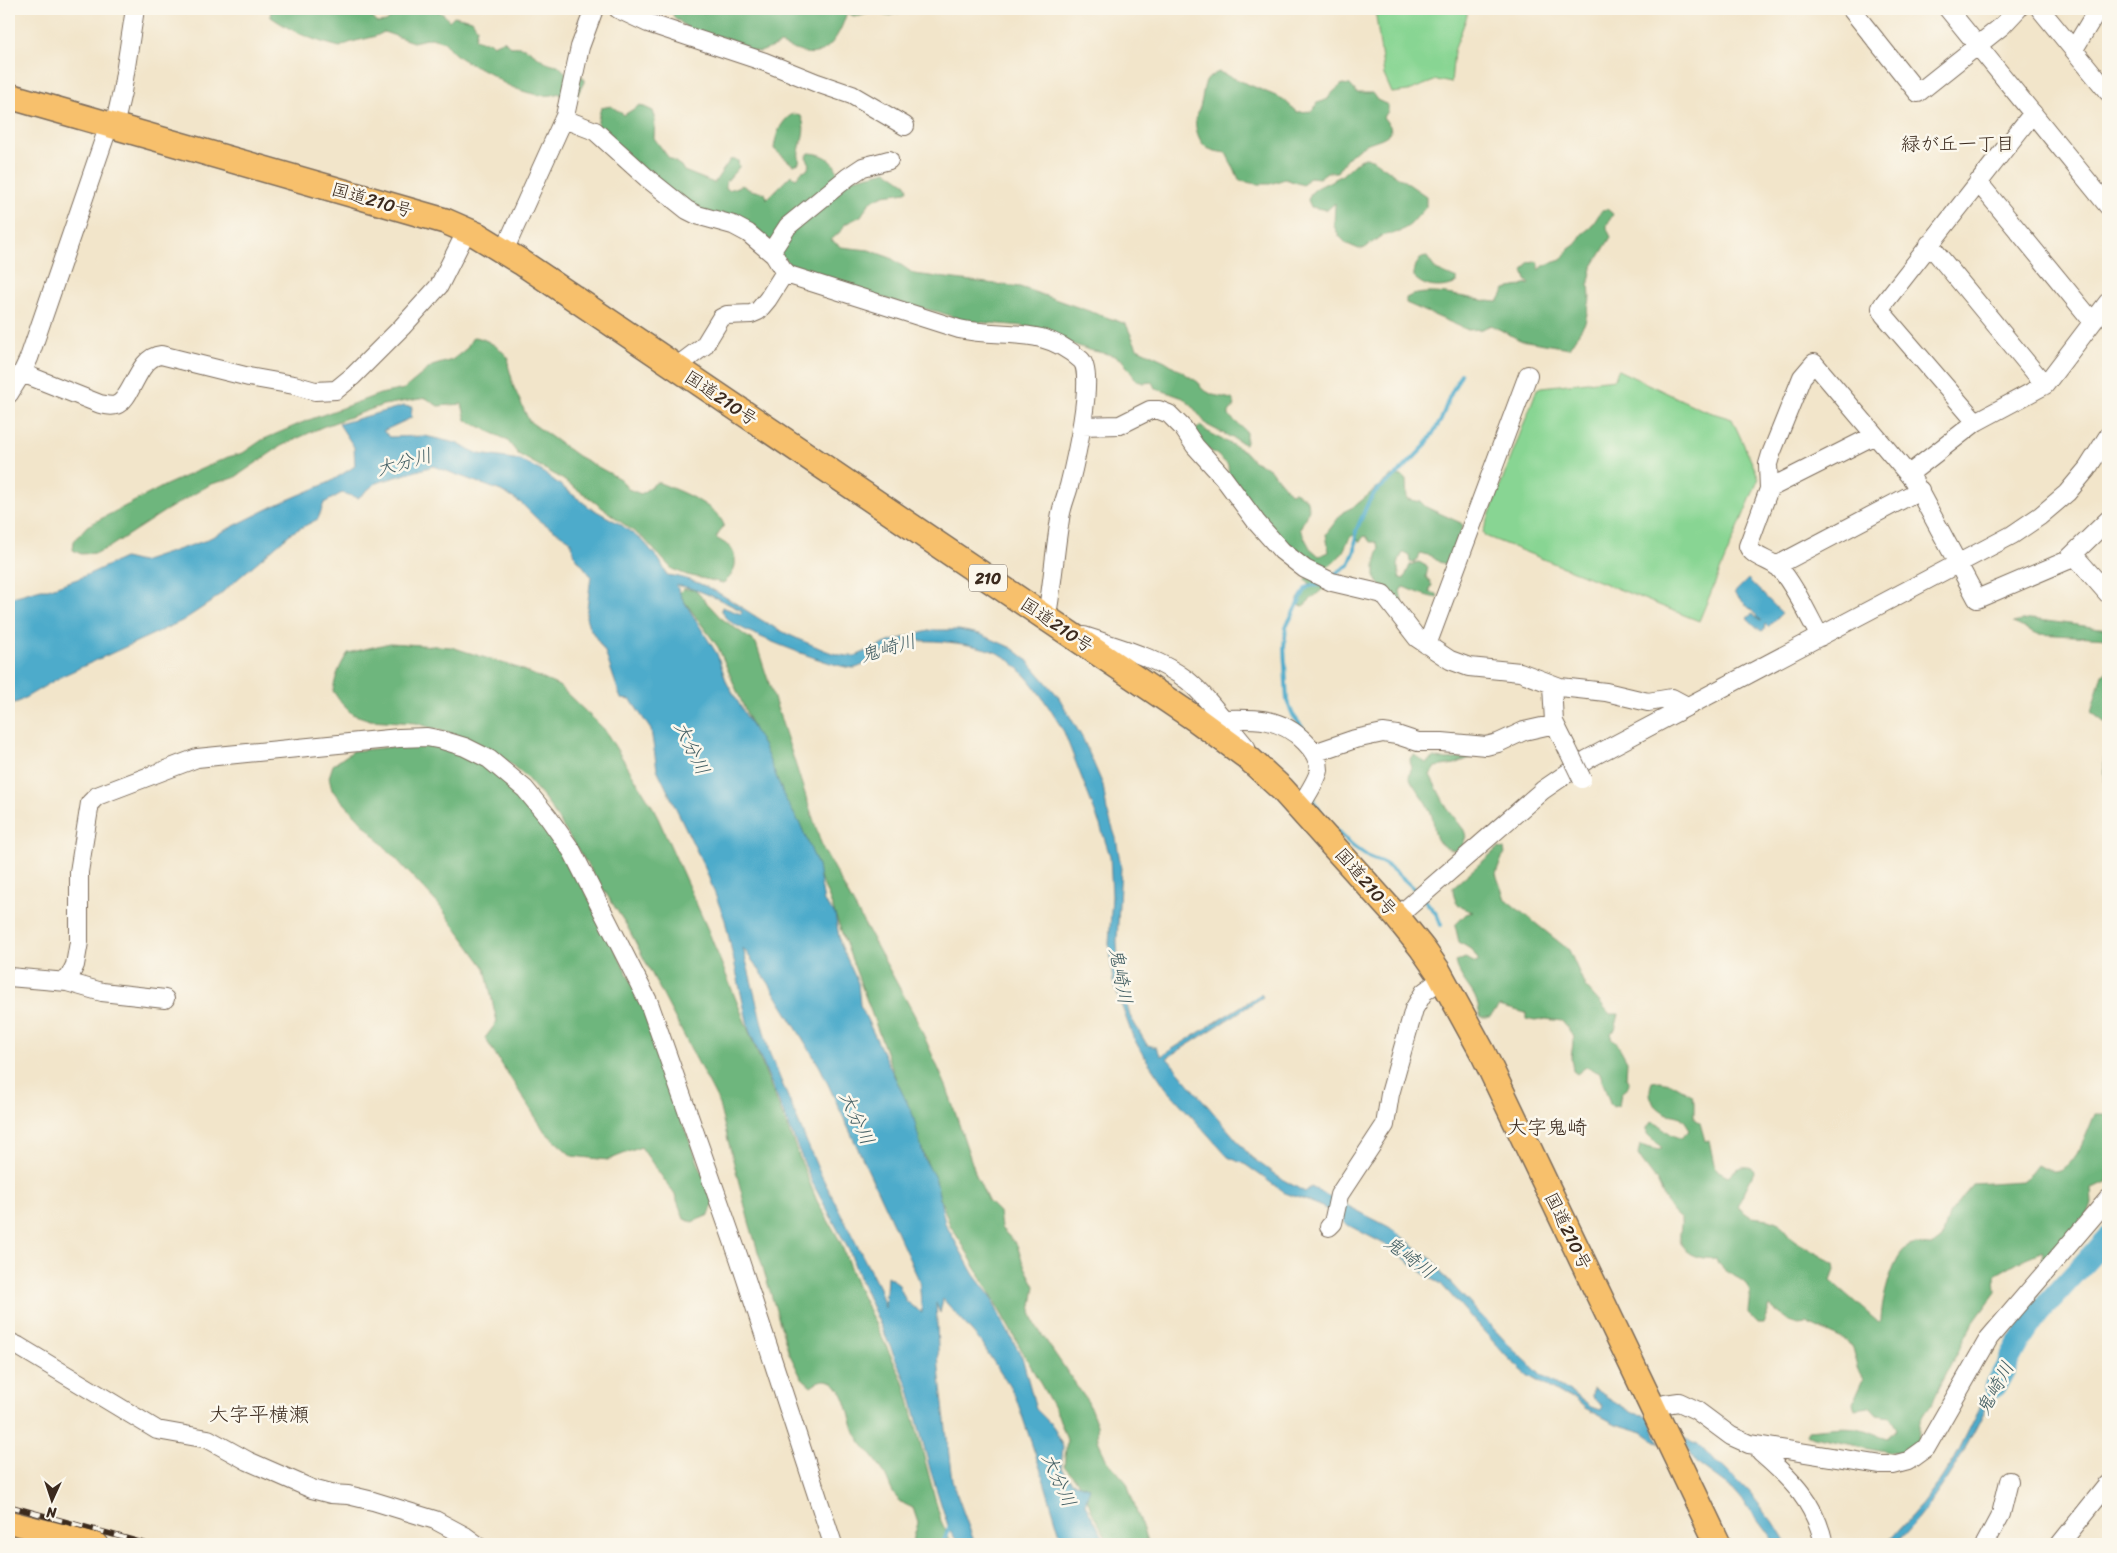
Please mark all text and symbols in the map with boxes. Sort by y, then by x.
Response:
district label: 緑が丘一丁目 [1901,127,2015,160]
street label: 国道210号 [327,173,417,227]
street label: 国道210号 [677,361,765,435]
water label: 大分川 [372,439,436,485]
road number: 210 [969,564,1007,592]
street label: 国道210号 [1013,588,1101,662]
water label: 鬼崎川 [856,624,920,672]
water label: 大分川 [665,715,719,781]
street label: 国道210号 [1327,840,1405,924]
water label: 鬼崎川 [1100,945,1142,1007]
water label: 大分川 [830,1085,884,1151]
district label: 大字鬼崎 [1507,1110,1587,1145]
street label: 国道210号 [1535,1186,1601,1276]
water label: 鬼崎川 [1377,1227,1443,1287]
water label: 鬼崎川 [1967,1355,2023,1421]
district label: 大字平横瀬 [209,1397,309,1432]
water label: 大分川 [1032,1447,1086,1513]
north arrow [28,1476,78,1526]
text: N [46,1500,58,1525]

